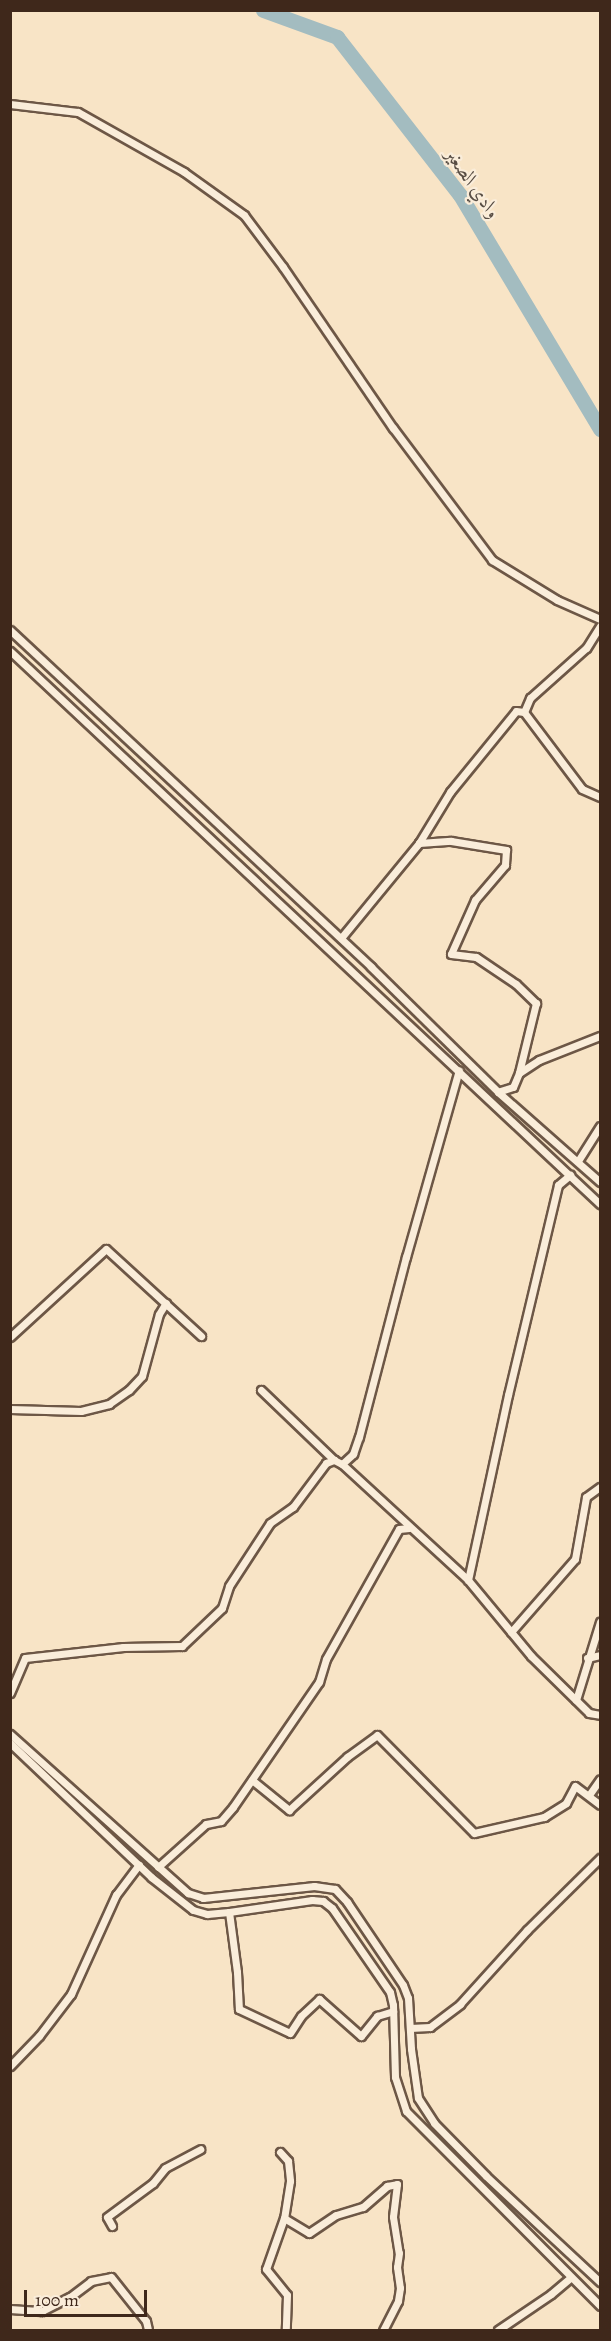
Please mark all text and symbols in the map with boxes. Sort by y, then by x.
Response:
water label: وادي الصغير [440,143,506,223]
scale bar [27,2278,150,2316]
text: 100 m [35,2288,79,2312]

